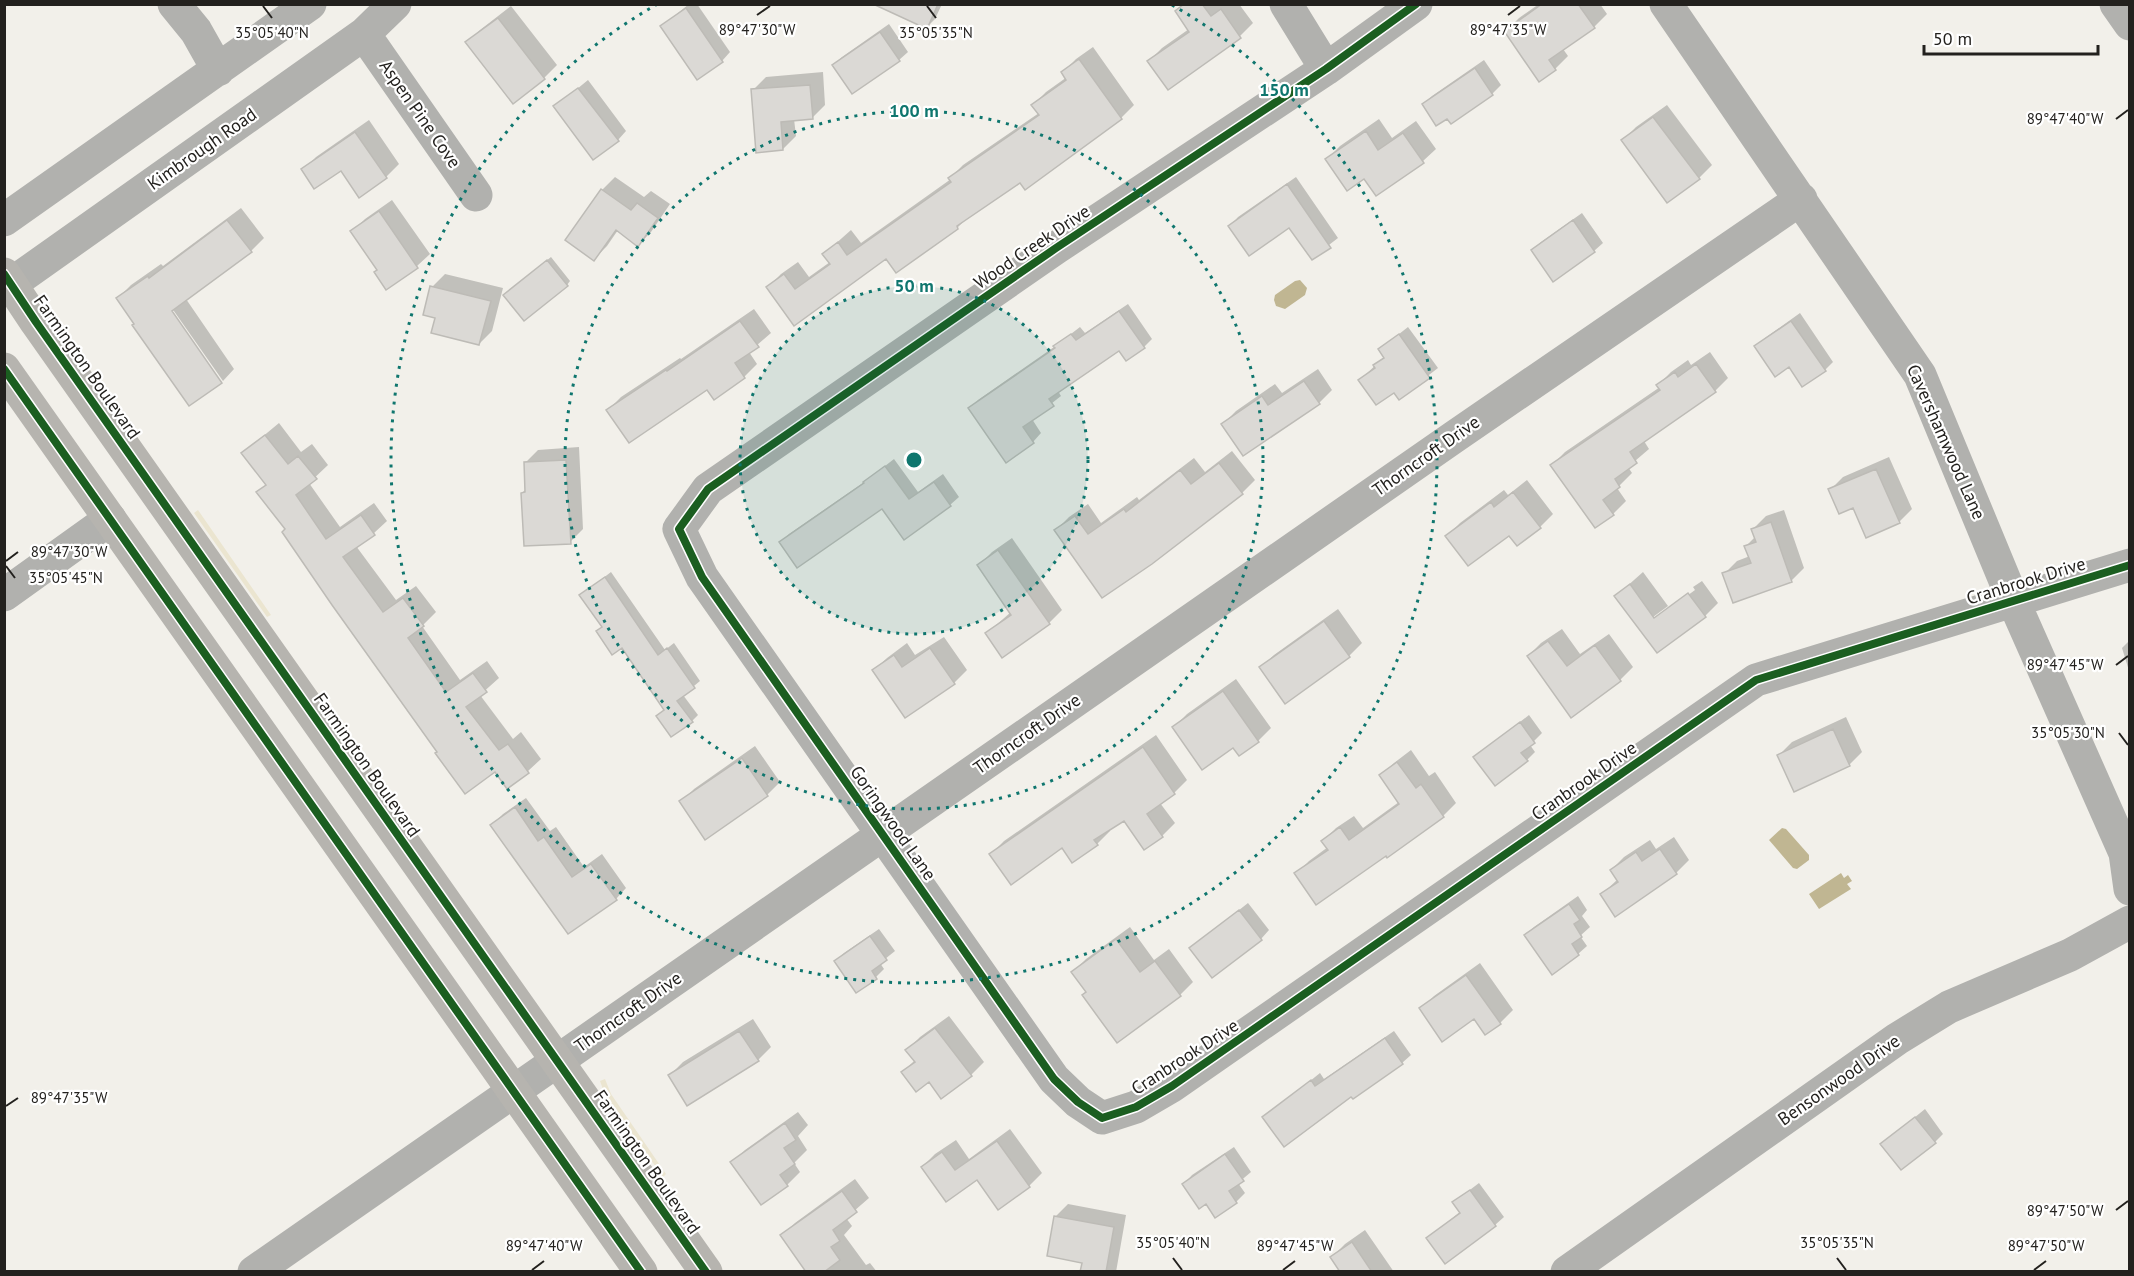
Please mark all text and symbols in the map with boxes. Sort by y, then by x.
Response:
scale bar [1924,18,2098,56]
text: 89°47'30"W [719,20,796,39]
text: 89°47'35"W [1470,20,1547,39]
text: 35°05'40"N [235,23,309,42]
text: 35°05'35"N [899,23,973,42]
text: 50 m [1933,27,1972,50]
street label: Aspen Pine Cove [375,55,466,172]
text: 150 m [1259,78,1309,101]
text: 100 m [889,99,939,122]
street label: Kimbrough Road [143,102,261,195]
text: 89°47'40"W [2027,109,2104,128]
street label: Wood Creek Drive [969,199,1094,294]
text: 50 m [894,274,934,297]
street label: Farmington Boulevard [29,290,146,443]
street label: Cavershamwood Lane [1902,361,1991,523]
street label: Thorncroft Drive [1368,410,1484,501]
centre of rings [904,450,924,470]
text: 89°47'30"W [31,542,108,561]
street label: Cranbrook Drive [1964,552,2088,610]
text: 35°05'45"N [29,568,103,587]
text: 89°47'45"W [2027,655,2104,674]
street label: Farmington Boulevard [309,688,426,841]
street label: Thorncroft Drive [969,688,1085,779]
text: 35°05'30"N [2031,723,2105,742]
street label: Cranbrook Drive [1527,736,1641,825]
street label: Goringwood Lane [845,761,941,885]
street label: Thorncroft Drive [570,966,686,1057]
street label: Cranbrook Drive [1127,1013,1243,1100]
street label: Bensonwood Drive [1773,1029,1904,1130]
street label: Farmington Boulevard [589,1085,706,1238]
text: 89°47'35"W [31,1088,108,1107]
text: 89°47'50"W [2027,1201,2104,1220]
text: 35°05'40"N [1136,1233,1210,1252]
text: 35°05'35"N [1800,1233,1874,1252]
text: 89°47'40"W [506,1236,583,1255]
text: 89°47'45"W [1257,1236,1334,1255]
text: 89°47'50"W [2008,1236,2085,1255]

